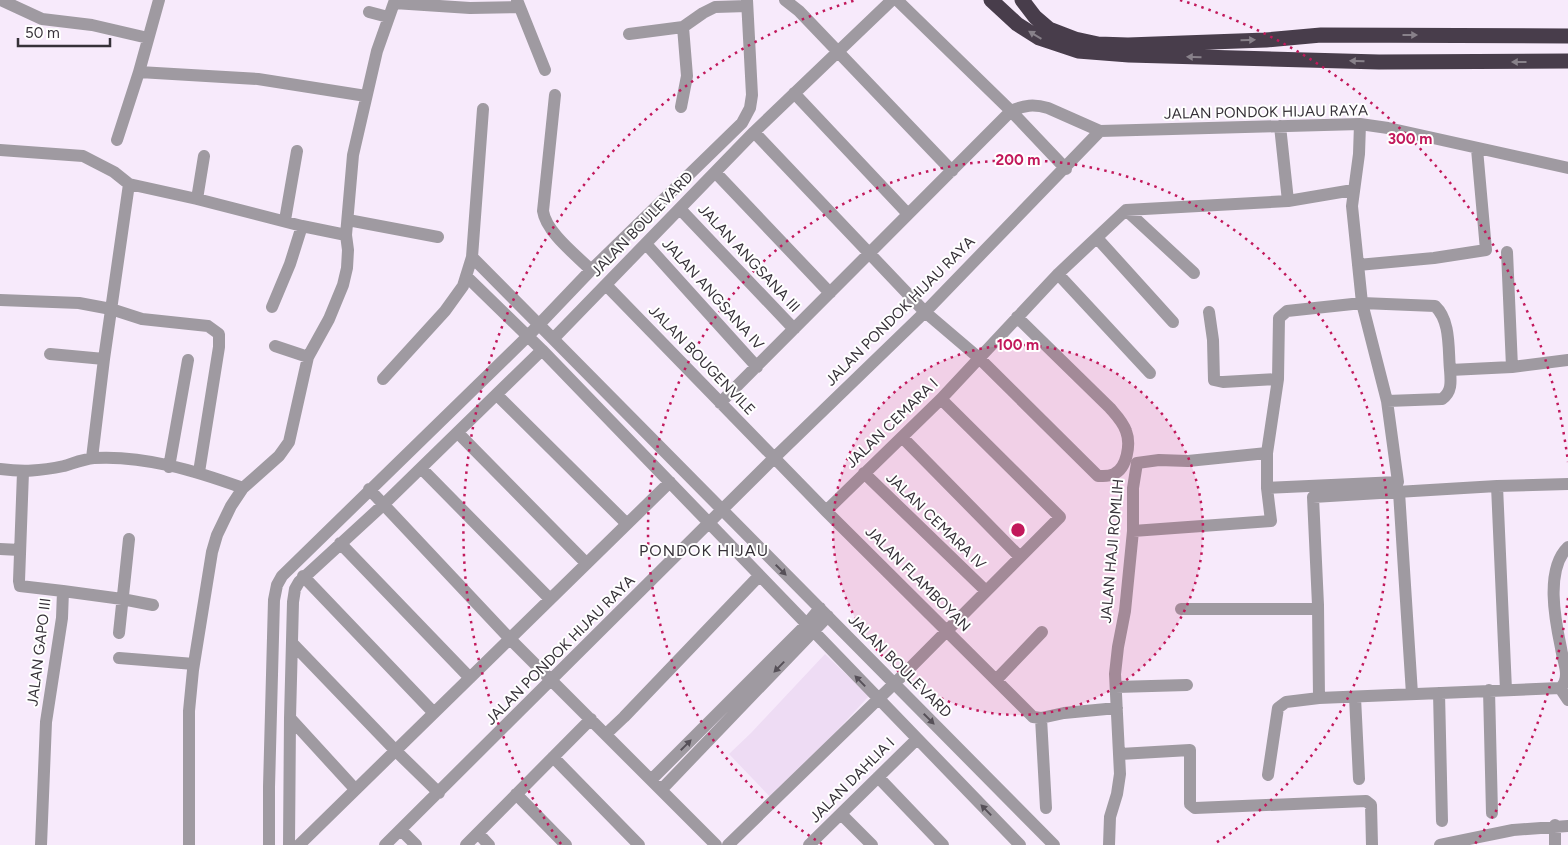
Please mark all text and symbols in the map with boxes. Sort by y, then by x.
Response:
scale bar [18,15,110,47]
text: 50 m [25,24,60,42]
one-way arrow [1029,31,1042,40]
one-way arrow [1402,31,1418,39]
one-way arrow [1240,36,1256,44]
one-way arrow [1186,53,1202,61]
one-way arrow [1349,57,1365,65]
one-way arrow [1511,58,1527,66]
street label: JALAN PONDOK HIJAU RAYA [1164,101,1368,123]
text: 300 m [1388,130,1432,148]
text: 200 m [996,151,1040,169]
street label: JALAN BOULEVARD [587,168,697,280]
street label: JALAN ANGSANA III [694,200,804,316]
street label: JALAN PONDOK HIJAU RAYA [821,232,979,390]
street label: JALAN ANGSANA IV [658,235,768,354]
street label: JALAN BOUGENVILE [645,301,759,419]
text: 100 m [997,336,1039,354]
street label: JALAN CEMARA I [842,374,942,472]
street label: JALAN CEMARA IV [882,469,990,574]
street label: JALAN HAJI ROMLIH [1097,478,1127,624]
centre of rings [1009,521,1027,539]
street label: JALAN FLAMBOYAN [862,523,974,635]
district label: PONDOK HIJAU [639,541,769,560]
one-way arrow [775,564,787,576]
street label: JALAN PONDOK HIJAU RAYA [481,571,639,729]
street label: JALAN GAPO III [23,597,55,707]
street label: JALAN BOULEVARD [845,611,955,721]
one-way arrow [773,661,785,673]
one-way arrow [855,675,867,687]
one-way arrow [922,713,934,725]
street label: JALAN DAHLIA I [806,734,898,826]
one-way arrow [680,739,692,751]
one-way arrow [980,804,992,816]

